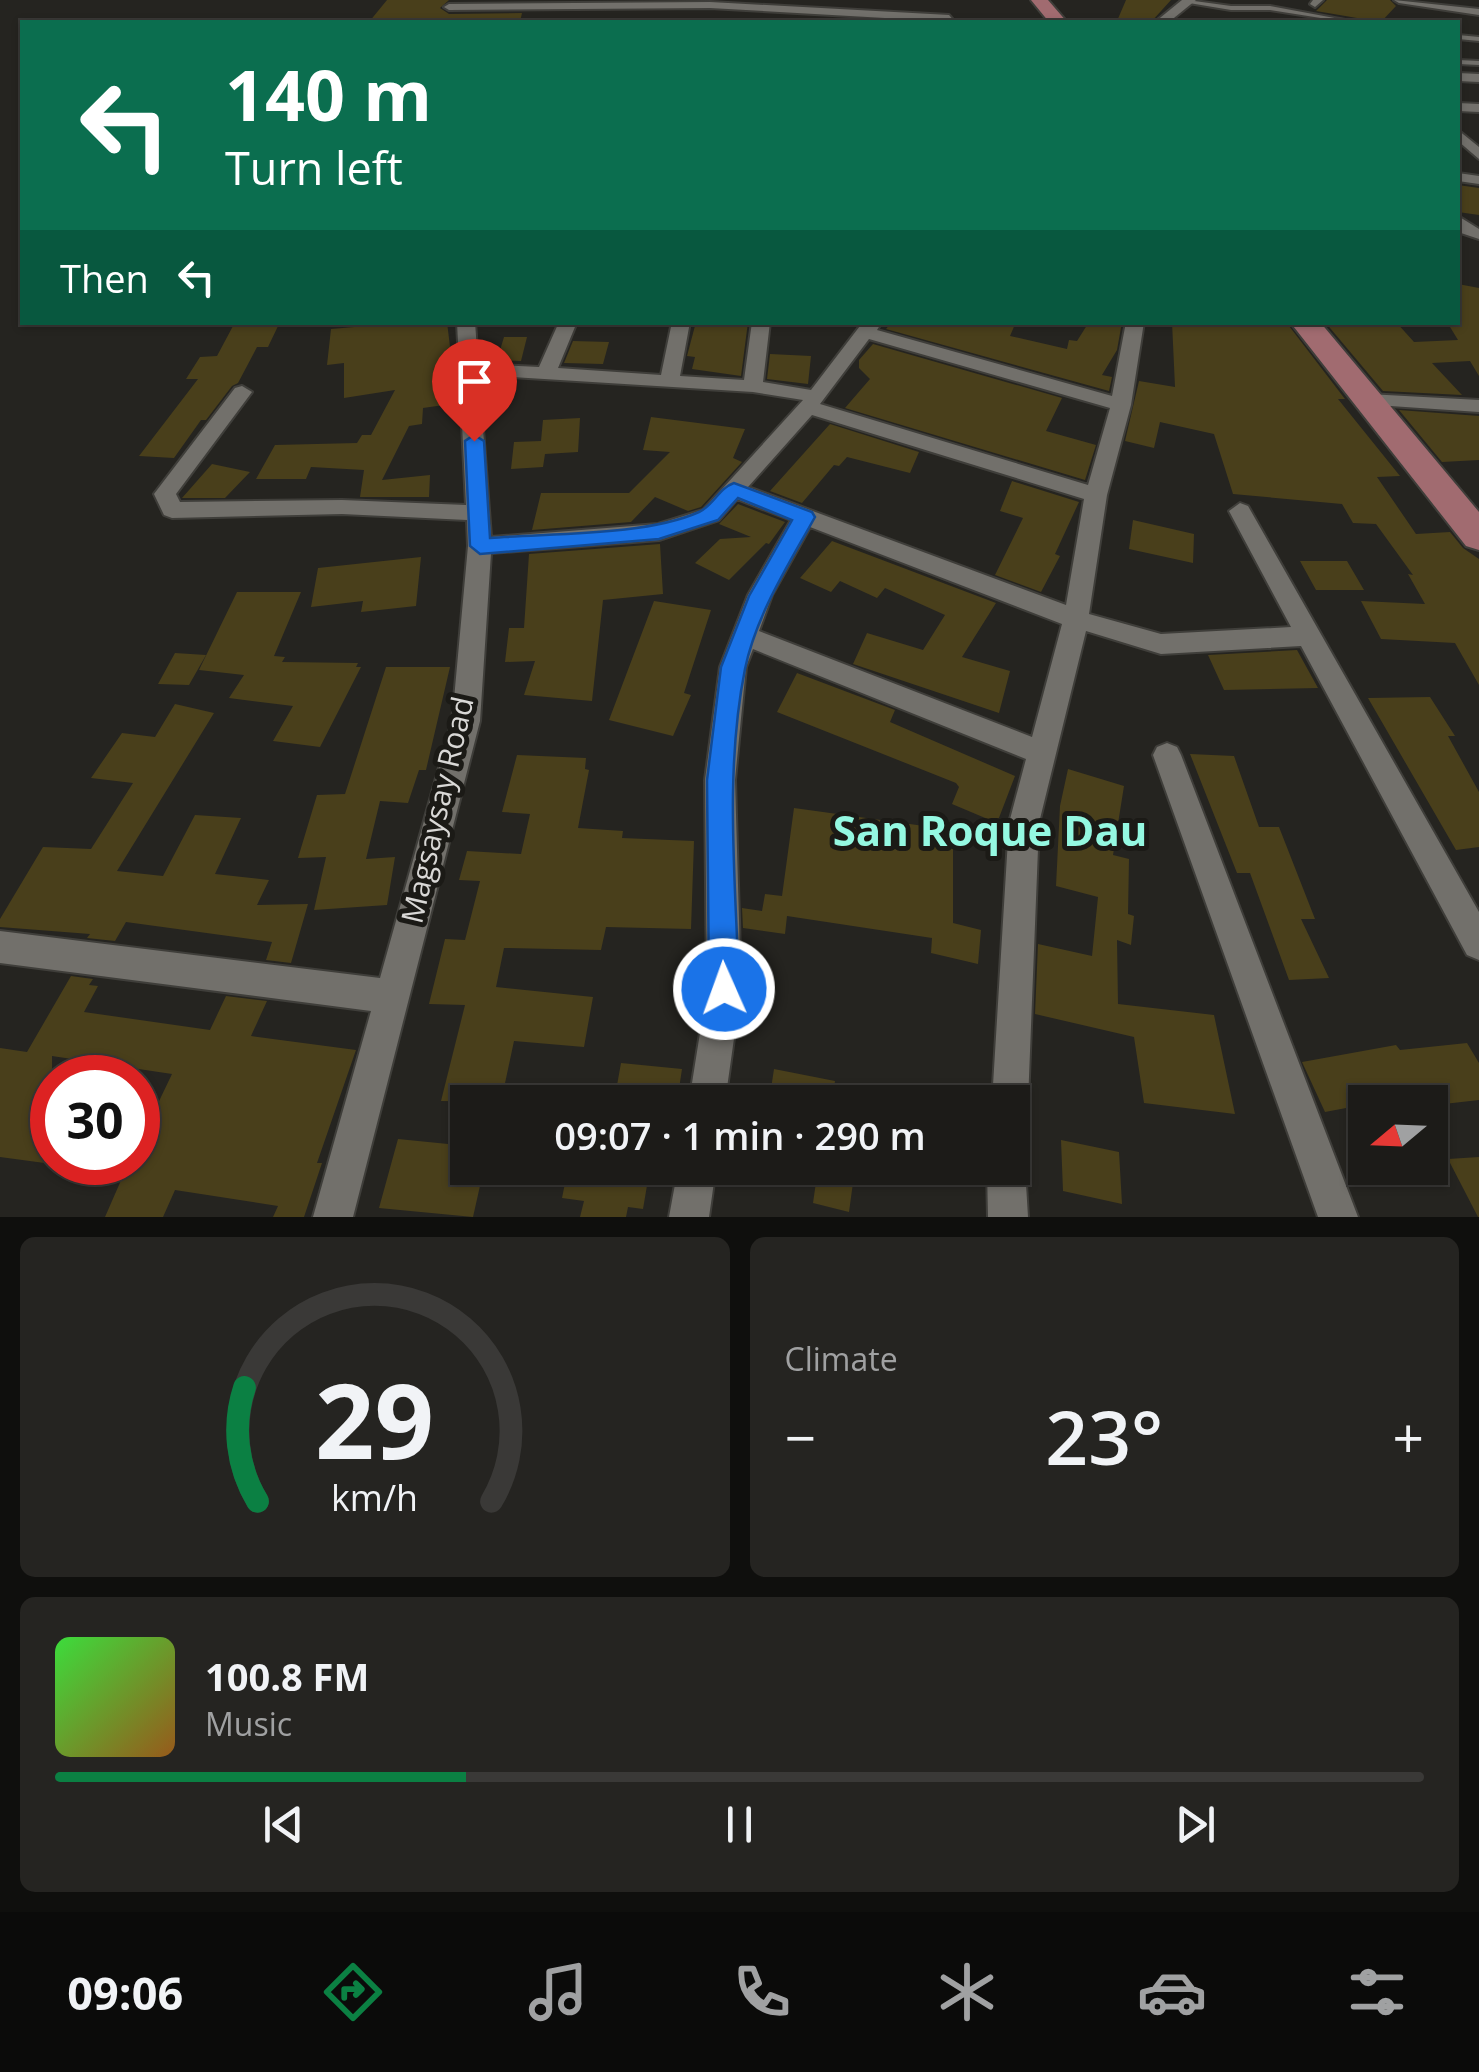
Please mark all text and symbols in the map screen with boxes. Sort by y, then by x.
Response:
text: 140 m [225,46,432,142]
icon: left [60,60,190,190]
text: Turn left [225,137,403,198]
icon: left [169,250,224,305]
text: Then [60,252,149,304]
pin [432,339,517,442]
icon: arrive [447,354,502,409]
street label: Magsaysay Road [391,692,483,927]
district label: San Roque Dau [833,801,1147,858]
position arrow [672,937,776,1041]
speed limit sign: 30 [30,1055,160,1185]
north arrow [1348,1085,1448,1185]
map controls [1348,1085,1448,1185]
text: 09:07 · 1 min · 290 m [554,1109,926,1161]
text: Climate [785,1337,898,1380]
text: 29 [315,1348,434,1489]
text: 23° [1045,1385,1163,1487]
text: − [785,1399,816,1474]
text: + [1393,1399,1424,1474]
text: km/h [331,1473,418,1521]
text: 100.8 FM [205,1650,369,1702]
text: Music [205,1702,292,1745]
icon: previous [256,1797,311,1852]
icon: pause [712,1797,767,1852]
icon: next [1168,1797,1223,1852]
icon: directions [318,1957,388,2027]
icon: music [523,1957,593,2027]
icon: phone [727,1957,797,2027]
icon: climate [932,1957,1002,2027]
icon: car [1137,1957,1207,2027]
icon: filters [1342,1957,1412,2027]
text: 09:06 [67,1962,183,2023]

